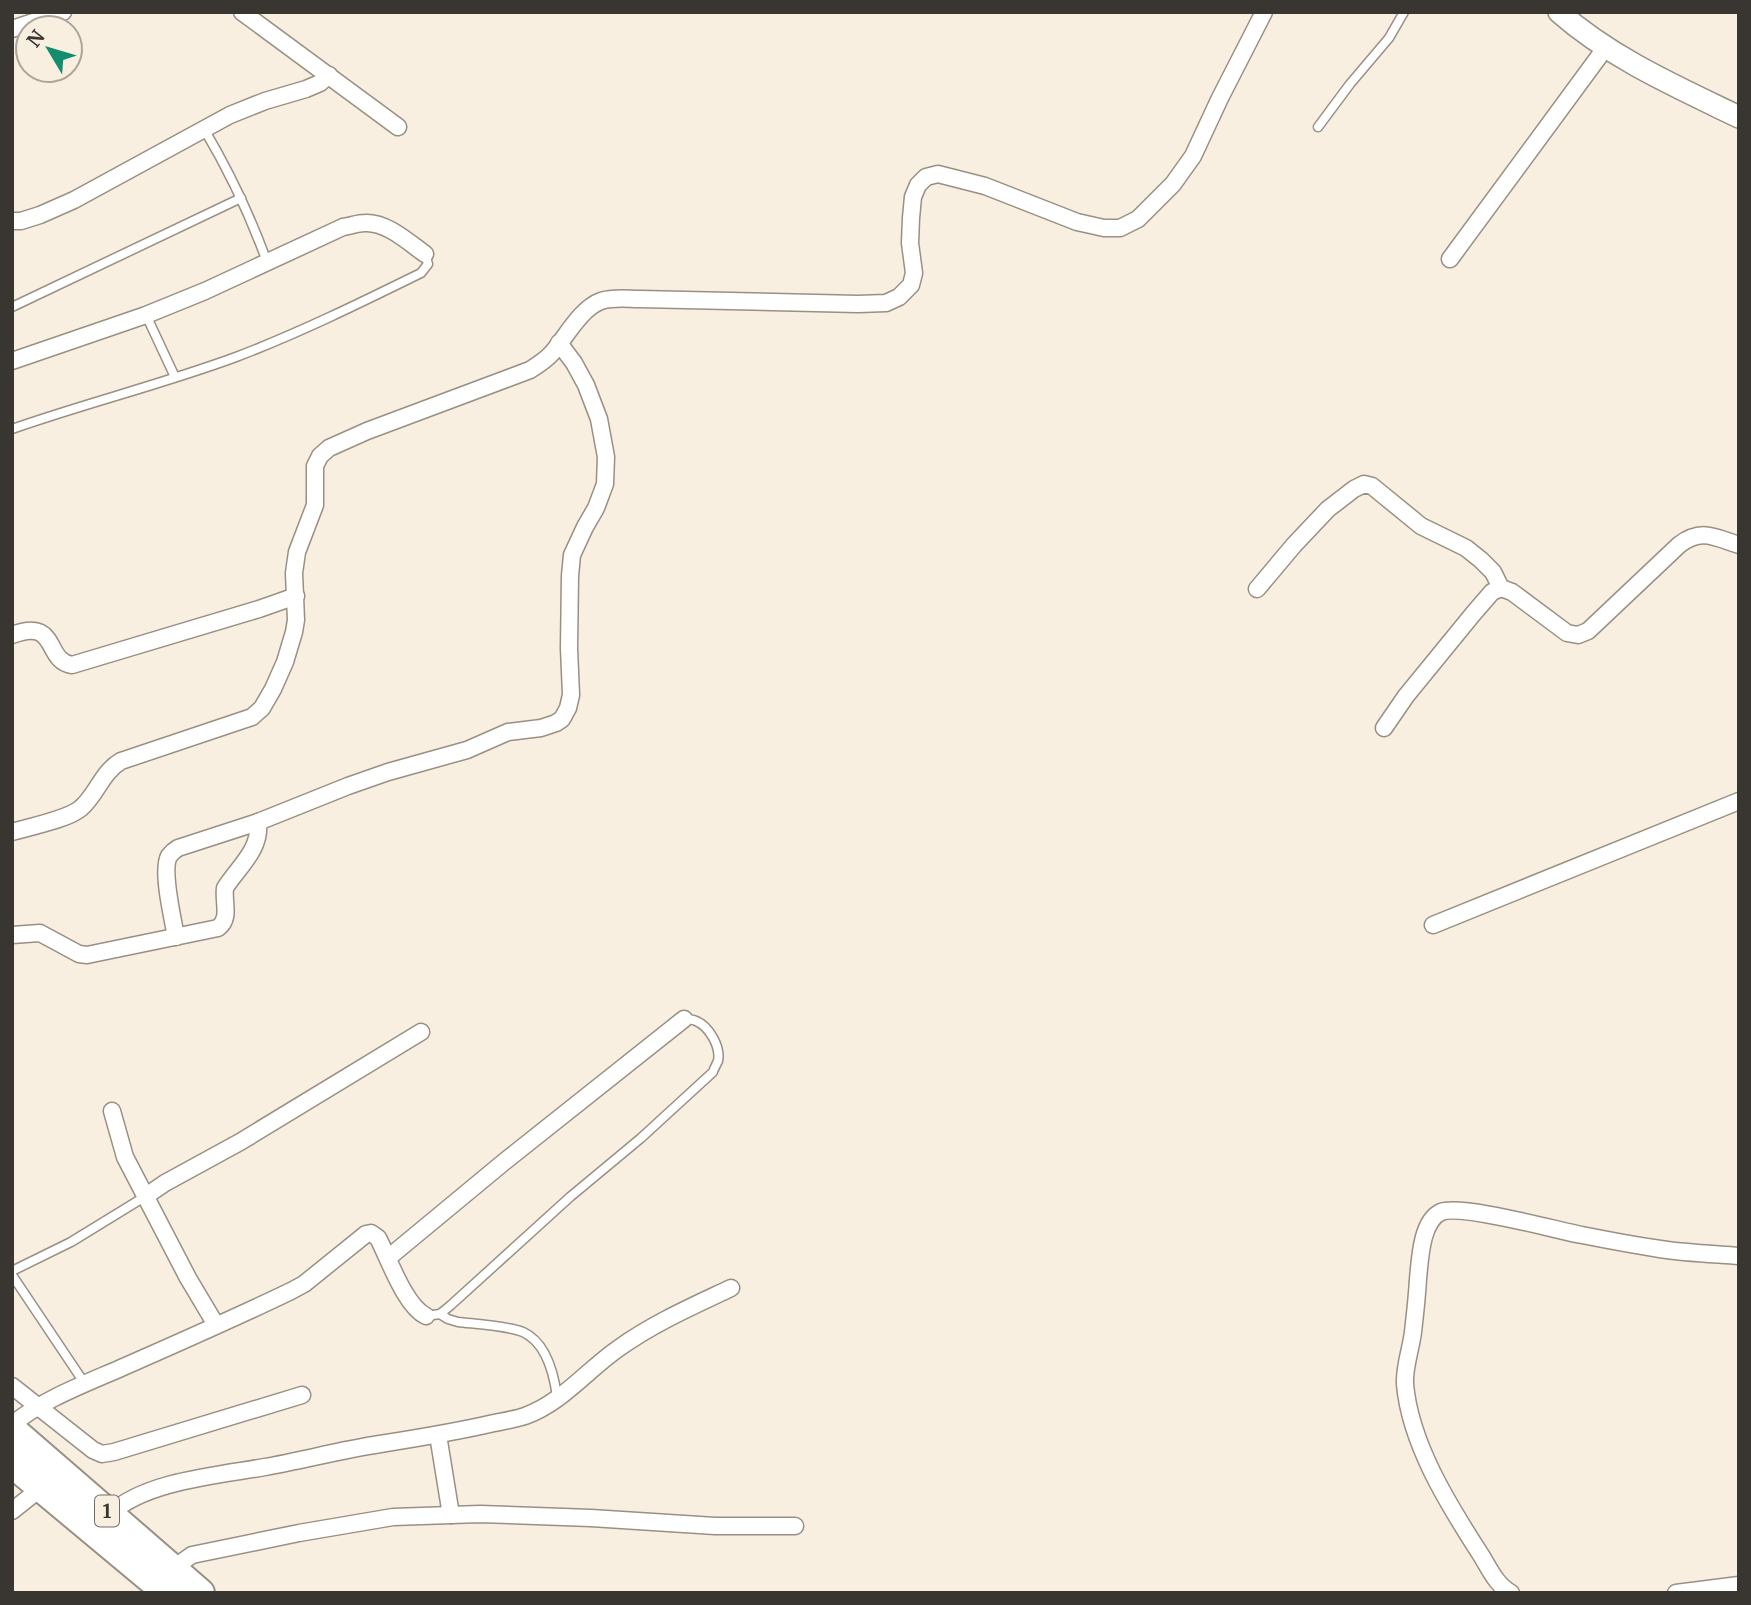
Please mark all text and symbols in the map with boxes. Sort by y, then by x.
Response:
north arrow [14,14,84,84]
text: N [22,25,50,52]
road number: 1 [95,1496,119,1526]

